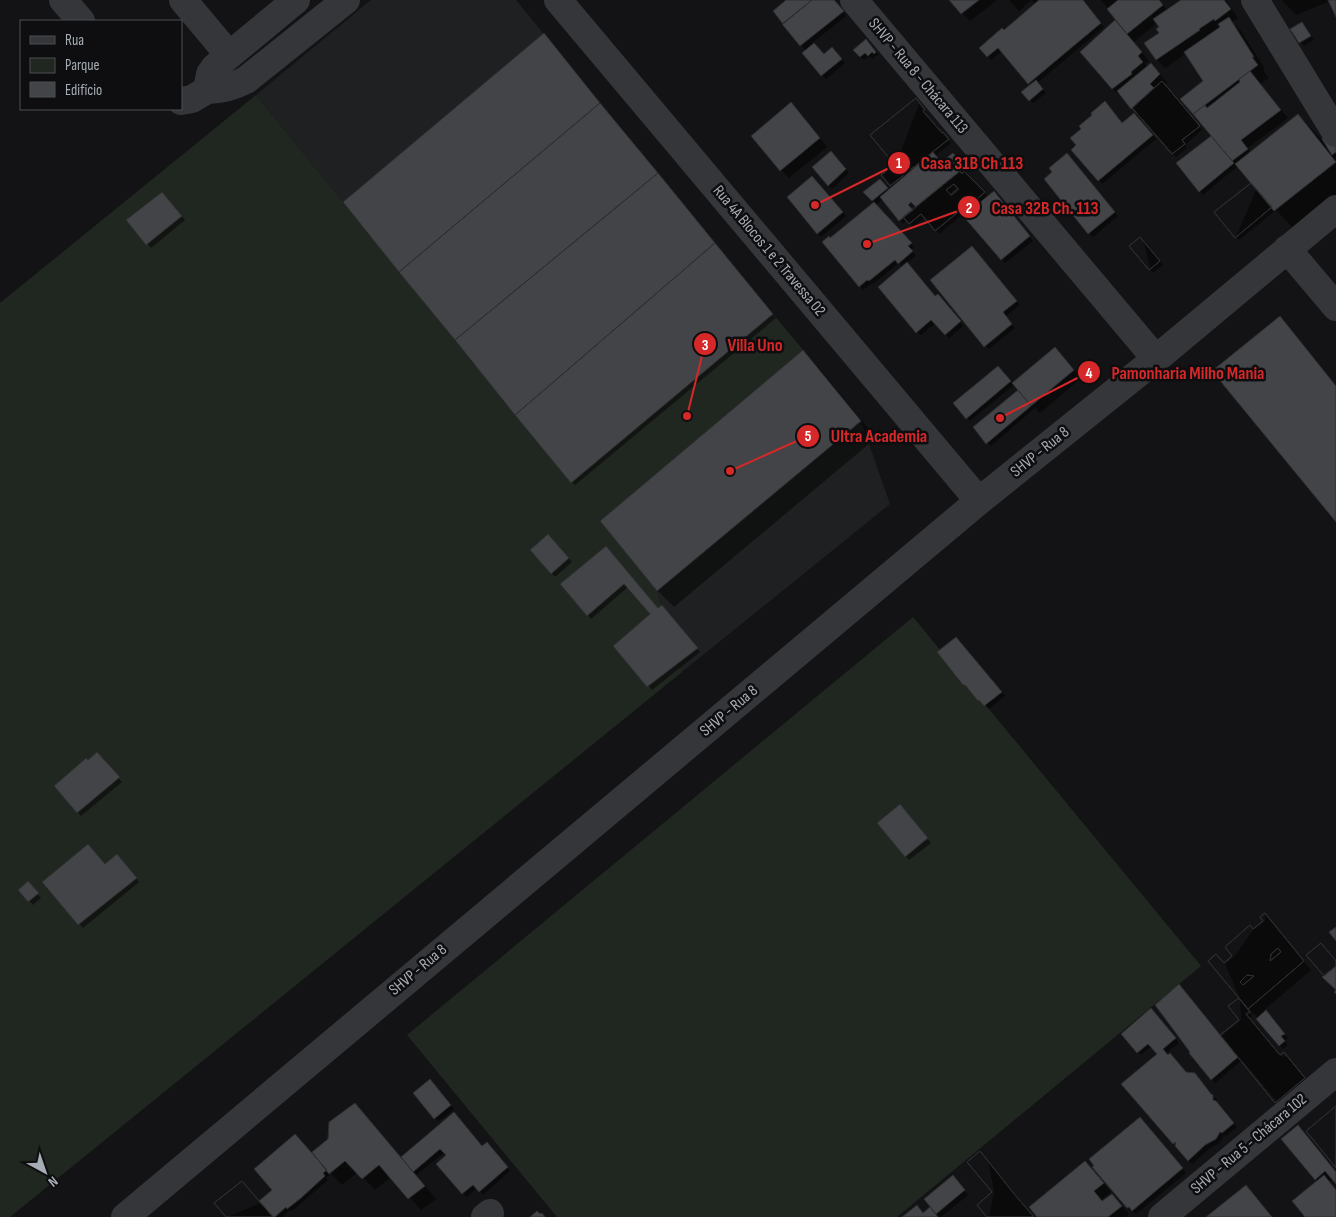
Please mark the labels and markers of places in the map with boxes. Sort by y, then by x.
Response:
callout: Casa 31B Ch 113 [886,146,1033,179]
callout: Casa 32B Ch. 113 [957,191,1109,224]
callout: Villa Uno [692,328,792,361]
callout: Pamonharia Milho Mania [1076,356,1274,389]
callout: Ultra Academia [796,419,937,452]

